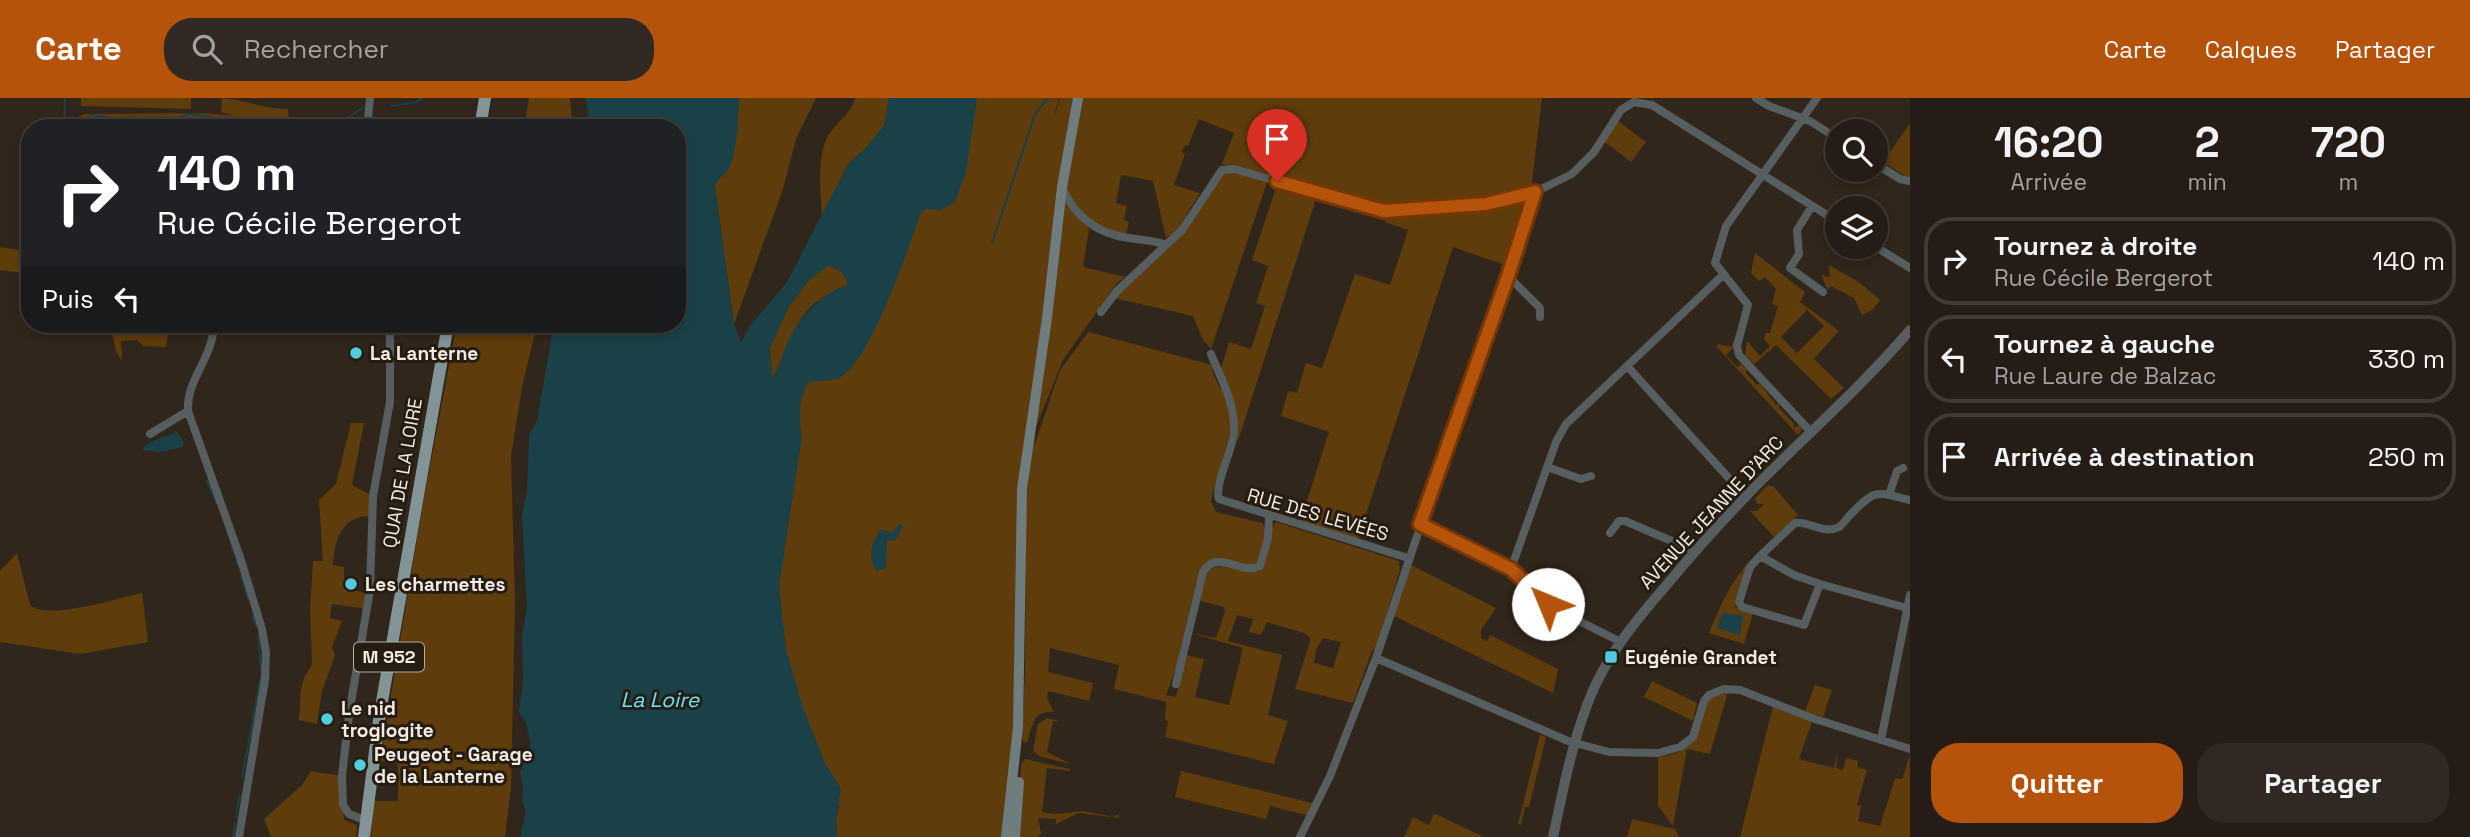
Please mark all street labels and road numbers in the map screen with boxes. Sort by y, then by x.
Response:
street label: QUAI DE LA LOIRE [377,396,428,550]
street label: AVENUE JEANNE D'ARC [1634,430,1789,594]
street label: RUE DES LEVÉES [1244,482,1391,547]
road number: M 952 [354,642,424,672]

